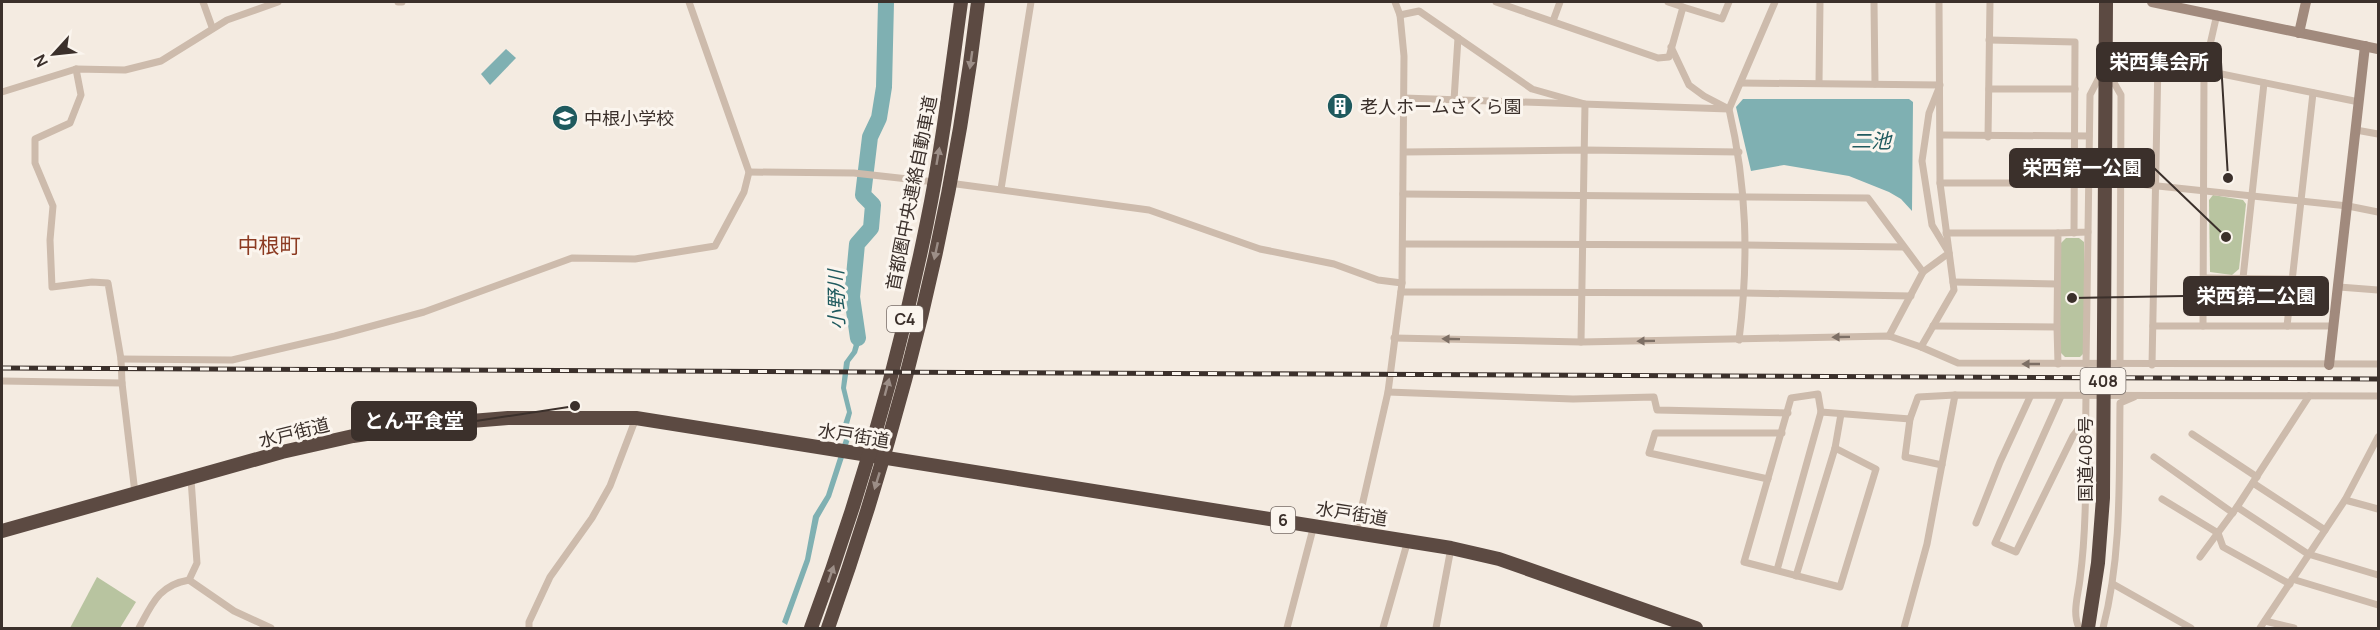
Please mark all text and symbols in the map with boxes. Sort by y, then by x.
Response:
north arrow [24,24,84,84]
callout: 栄西集会所 [2097,43,2221,81]
text: 栄西集会所 [2109,48,2209,75]
one-way arrow [966,50,975,69]
text: N [28,51,53,71]
building icon: 老人ホームさくら園 [1325,91,1355,121]
street label: 首都圏中央連絡自動車道 [880,94,942,292]
place label: 老人ホームさくら園 [1360,94,1521,118]
school or university icon: 中根小学校 [550,103,580,133]
place label: 中根小学校 [584,106,674,130]
water label: 二池 [1851,127,1893,154]
one-way arrow [934,146,943,165]
callout: 栄西第一公園 [2010,149,2154,187]
text: 栄西第一公園 [2022,154,2142,181]
district label: 中根町 [238,231,301,259]
one-way arrow [931,242,940,261]
water label: 小野川 [822,268,850,330]
callout: 栄西第二公園 [2184,277,2328,315]
text: 栄西第二公園 [2196,282,2316,309]
road number: C4 [887,306,923,332]
one-way arrow [1831,333,1850,342]
one-way arrow [1441,334,1460,344]
one-way arrow [1636,336,1655,346]
one-way arrow [2021,359,2040,368]
road number: 408 [2080,368,2126,394]
one-way arrow [883,378,892,396]
callout: とん平食堂 [352,402,476,440]
text: とん平食堂 [364,407,464,434]
street label: 水戸街道 [256,412,332,452]
street label: 国道408号 [2073,416,2097,502]
street label: 水戸街道 [817,418,891,452]
one-way arrow [872,472,881,490]
street label: 水戸街道 [1315,496,1389,530]
road number: 6 [1271,507,1295,533]
one-way arrow [827,565,836,583]

